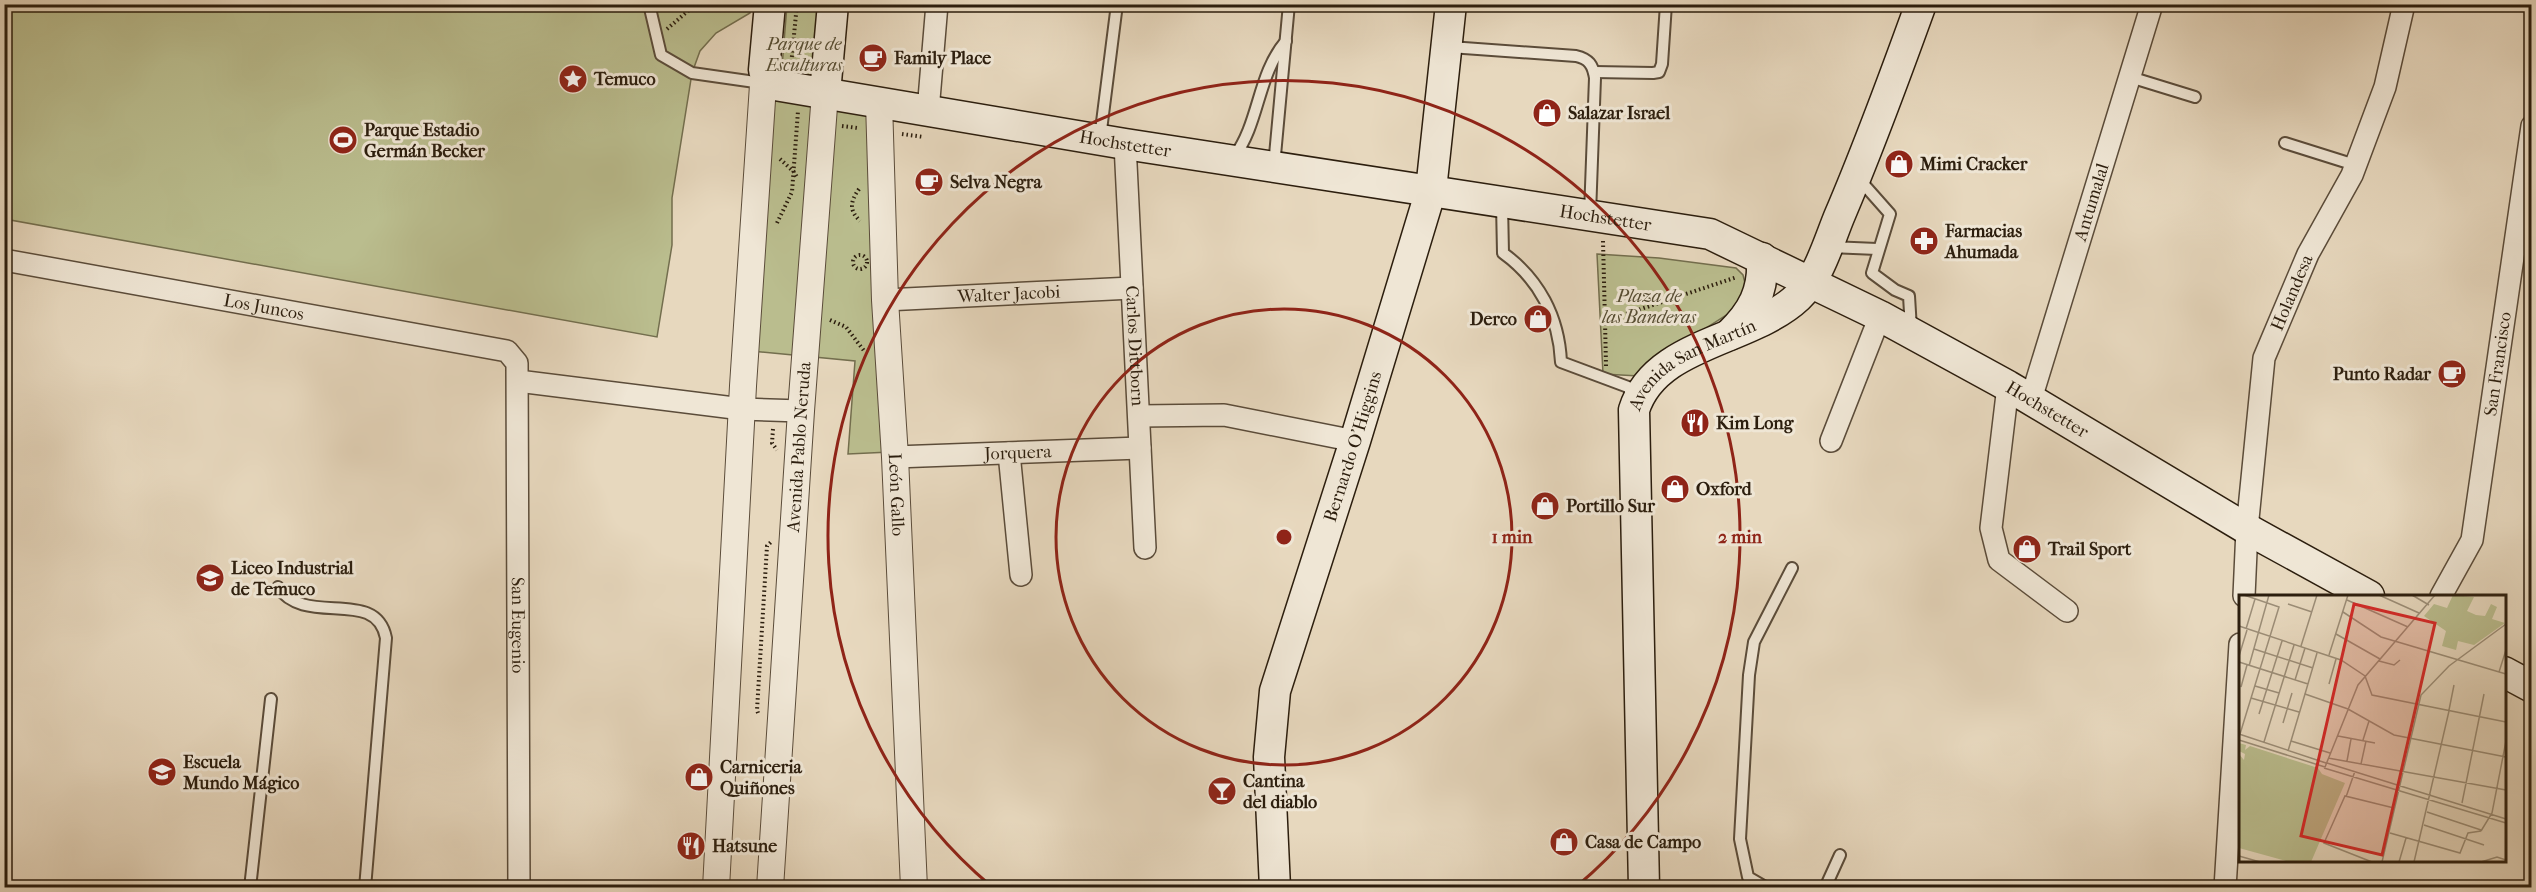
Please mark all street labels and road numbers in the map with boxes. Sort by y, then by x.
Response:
street label: Hochstetter [1078,126,1173,162]
street label: Antumalal [2070,161,2114,245]
street label: Hochstetter [1558,201,1653,236]
street label: Holandesa [2267,251,2318,334]
street label: Walter Jacobi [956,281,1061,308]
street label: Carlos Dittborn [1121,285,1148,407]
street label: Los Juncos [222,290,306,325]
street label: San Francisco [2480,310,2516,417]
street label: Avenida San Martín [1624,315,1760,415]
street label: Avenida Pablo Neruda [783,360,816,534]
street label: Bernardo O'Higgins [1320,368,1387,525]
street label: Hochstetter [2002,377,2092,443]
street label: Jorquera [982,441,1053,465]
street label: León Gallo [884,453,908,537]
street label: San Eugenio [507,577,528,673]

